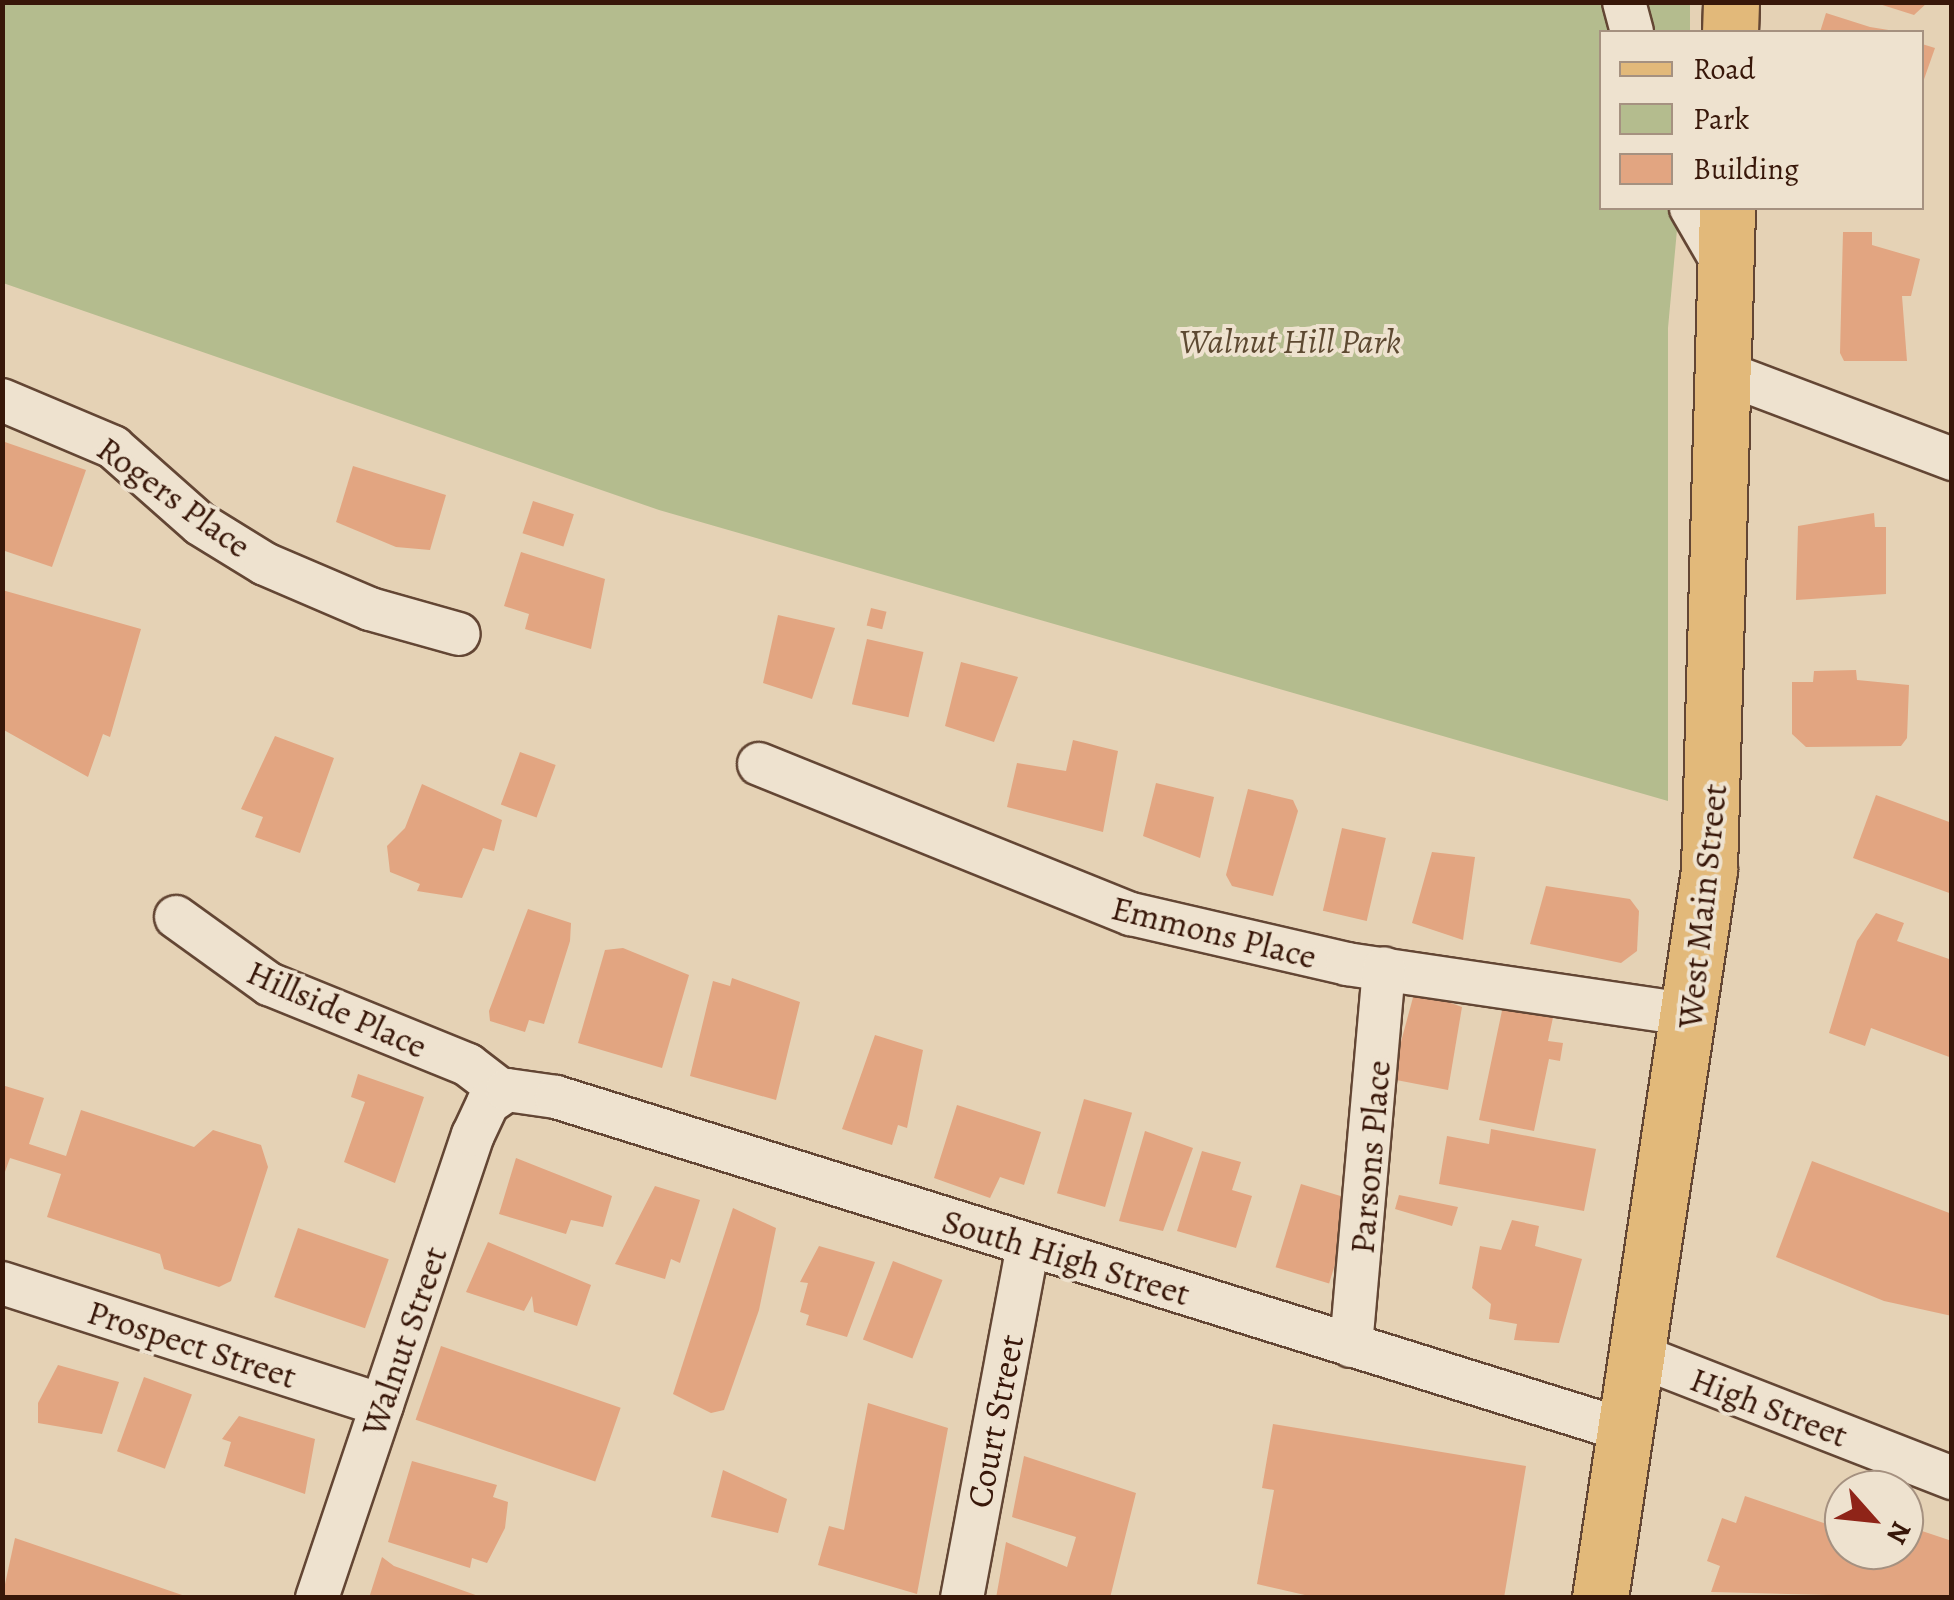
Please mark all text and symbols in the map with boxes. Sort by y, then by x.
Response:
legend [1599,30,1924,210]
text: Road [1693,49,1755,89]
text: Park [1693,99,1749,139]
text: Building [1693,149,1799,189]
park label: Walnut Hill Park [1179,320,1401,362]
street label: Rogers Place [89,427,259,567]
street label: West Main Street [1668,782,1736,1030]
street label: Emmons Place [1107,886,1321,978]
street label: Hillside Place [241,951,433,1067]
street label: Parsons Place [1341,1058,1399,1256]
street label: South High Street [937,1199,1195,1315]
street label: Walnut Street [352,1241,456,1441]
street label: Prospect Street [82,1290,302,1398]
street label: Court Street [958,1331,1032,1511]
street label: High Street [1684,1358,1854,1456]
north arrow [1824,1470,1924,1570]
text: N [1877,1515,1921,1550]

